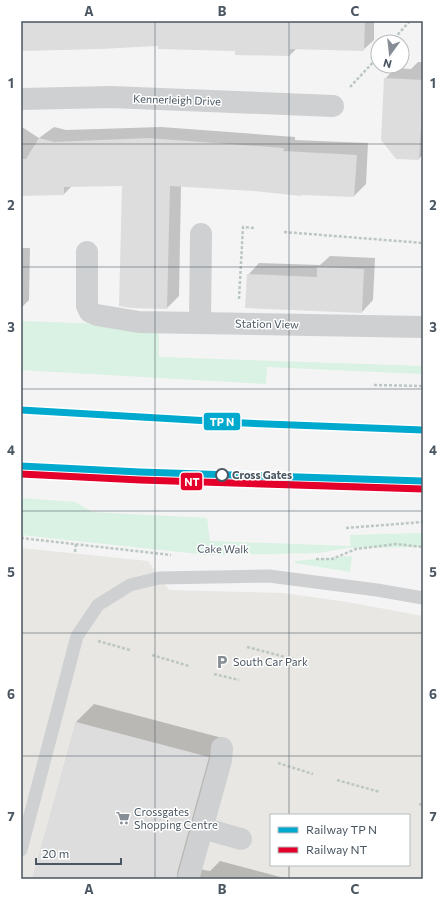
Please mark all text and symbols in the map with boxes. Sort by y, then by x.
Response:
text: A [84,3,94,19]
text: B [218,3,227,19]
text: C [351,3,360,19]
north arrow [370,34,410,74]
text: N [382,57,393,71]
text: 1 [8,75,14,91]
text: 1 [430,75,436,91]
street label: Kennerleigh Drive [133,91,221,108]
text: 2 [7,197,15,213]
text: 2 [429,197,437,213]
street label: Station View [235,316,299,331]
text: 3 [7,319,15,335]
text: 3 [429,319,437,335]
line badge: TP N [203,412,241,431]
text: TP N [210,415,234,428]
text: 4 [7,442,15,458]
text: 4 [429,442,437,458]
marker: Cross Gates [215,468,229,482]
place label: Cross Gates [232,468,292,481]
line badge: NT [180,472,203,491]
text: NT [184,475,200,488]
street label: Cake Walk [197,542,249,555]
text: 5 [7,564,15,580]
text: 5 [429,564,437,580]
parking icon: South Car Park [214,654,230,670]
place label: South Car Park [233,655,308,668]
text: 6 [7,686,15,702]
text: 6 [429,686,437,702]
place label: Crossgates Shopping Centre [134,805,218,831]
text: 7 [7,808,15,824]
text: 7 [429,808,437,824]
supermarket icon: Crossgates Shopping Centre [115,810,131,826]
legend [270,814,410,866]
text: Railway TP N [306,822,377,836]
scale bar [36,840,121,866]
text: Railway NT [306,842,368,856]
text: 20 m [42,846,69,860]
text: A [84,881,94,897]
text: B [218,881,227,897]
text: C [351,881,360,897]

